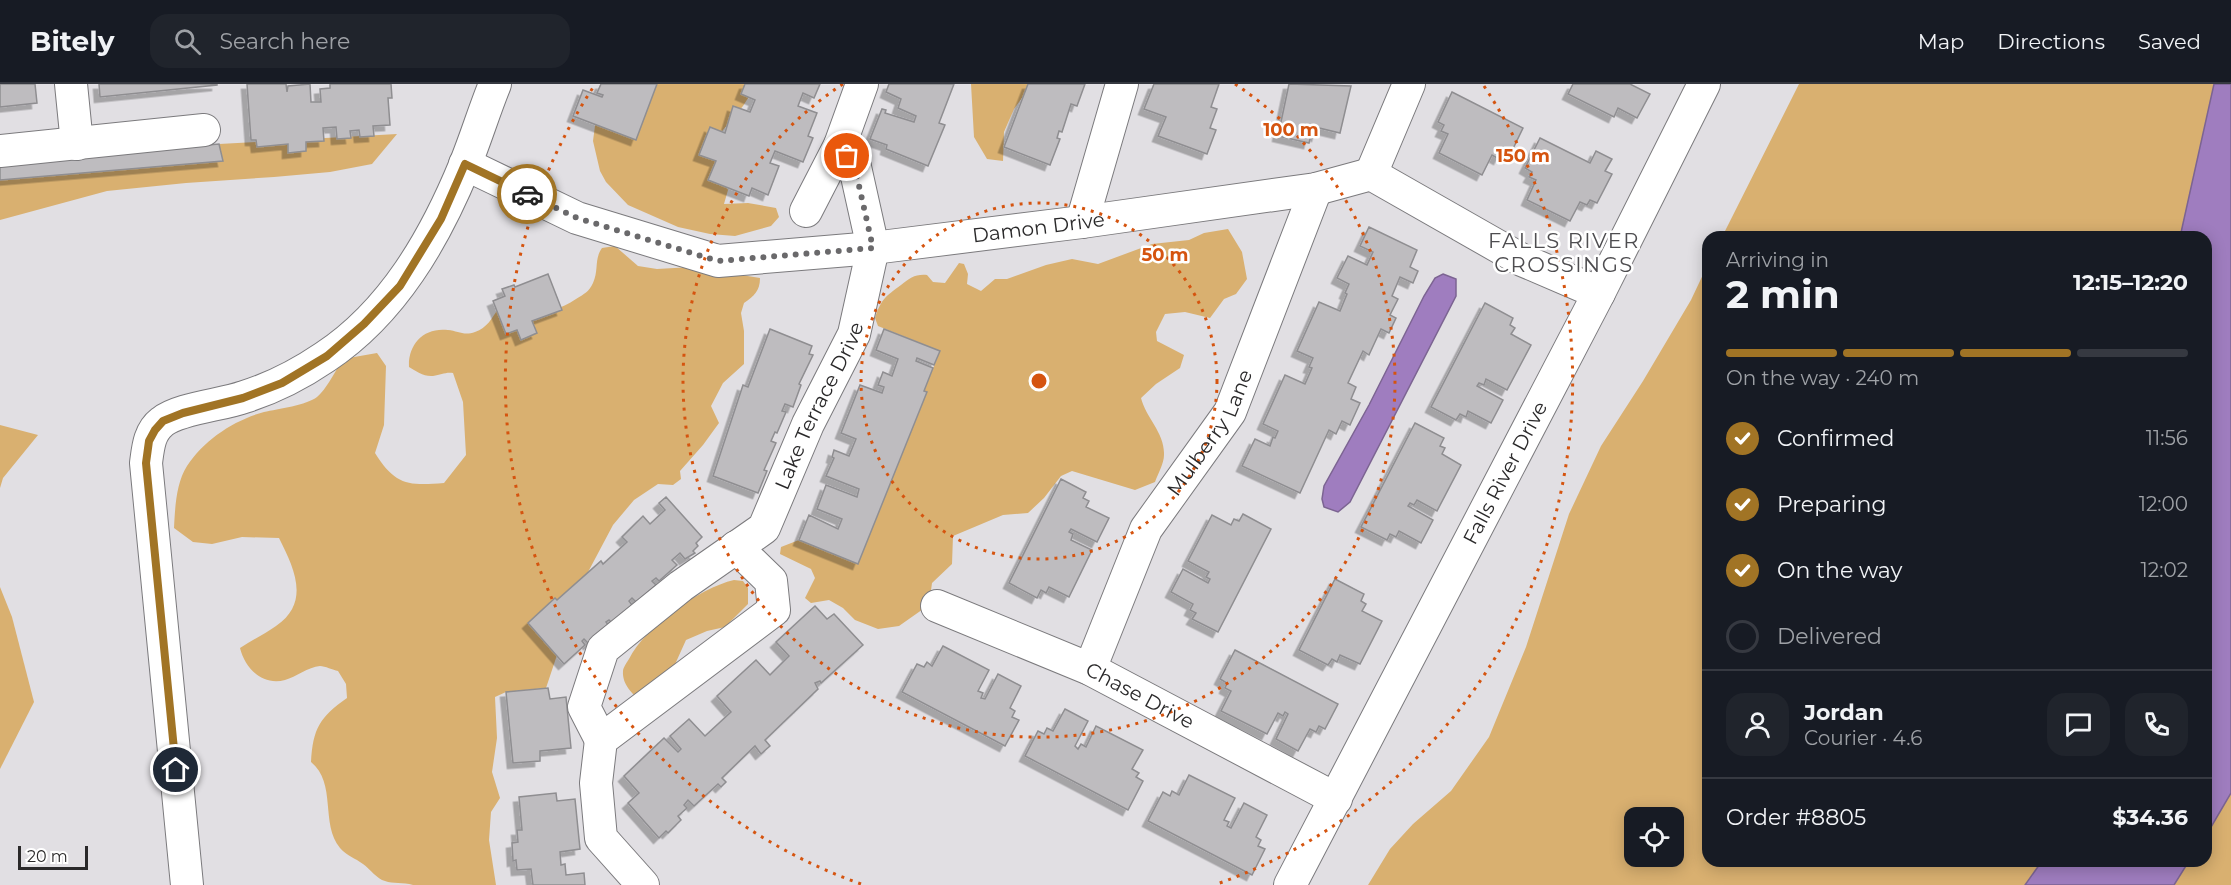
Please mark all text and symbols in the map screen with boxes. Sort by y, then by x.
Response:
search box [150,14,570,68]
text: Bitely [30,24,114,58]
icon: search [171,25,204,58]
text: Search here [219,28,350,55]
text: Map [1918,29,1964,54]
text: Directions [1997,29,2105,54]
text: Saved [2138,29,2201,54]
text: 100 m [1263,119,1319,141]
pin [821,130,872,181]
icon: bag [830,139,863,172]
text: 150 m [1496,145,1550,167]
courier [497,164,557,224]
icon: car [511,178,544,211]
street label: Damon Drive [971,207,1106,248]
district label: FALLS RIVER CROSSINGS [1488,228,1640,277]
text: 50 m [1142,244,1188,266]
text: Arriving in [1726,248,1829,272]
text: 12:15–12:20 [2073,269,2188,296]
text: 2 min [1726,270,1840,318]
street label: Lake Terrace Drive [770,320,868,493]
street label: Mulberry Lane [1162,366,1257,500]
text: On the way · 240 m [1726,366,1919,390]
centre of rings [1029,371,1049,391]
street label: Falls River Drive [1458,397,1552,548]
icon: check [1726,422,1759,455]
text: Confirmed [1777,425,1894,452]
text: 11:56 [2146,426,2188,450]
icon: check [1726,488,1759,521]
text: Preparing [1777,491,1886,518]
text: 12:00 [2139,492,2188,516]
icon: check [1726,554,1759,587]
text: On the way [1777,557,1902,584]
text: 12:02 [2141,558,2188,582]
text: Delivered [1777,623,1882,650]
street label: Chase Drive [1082,657,1198,734]
button: person [1726,693,1789,756]
button: chat [2047,693,2110,756]
button: phone [2125,693,2188,756]
text: Jordan [1804,699,1884,726]
text: Courier · 4.6 [1804,726,1922,750]
pin [150,744,201,795]
icon: home [159,753,192,786]
text: Order #8805 [1726,804,1866,831]
text: $34.36 [2112,804,2188,831]
map controls [1624,807,1684,867]
button: locate [1624,807,1684,867]
scale bar [18,843,88,870]
text: 20 m [27,847,68,866]

